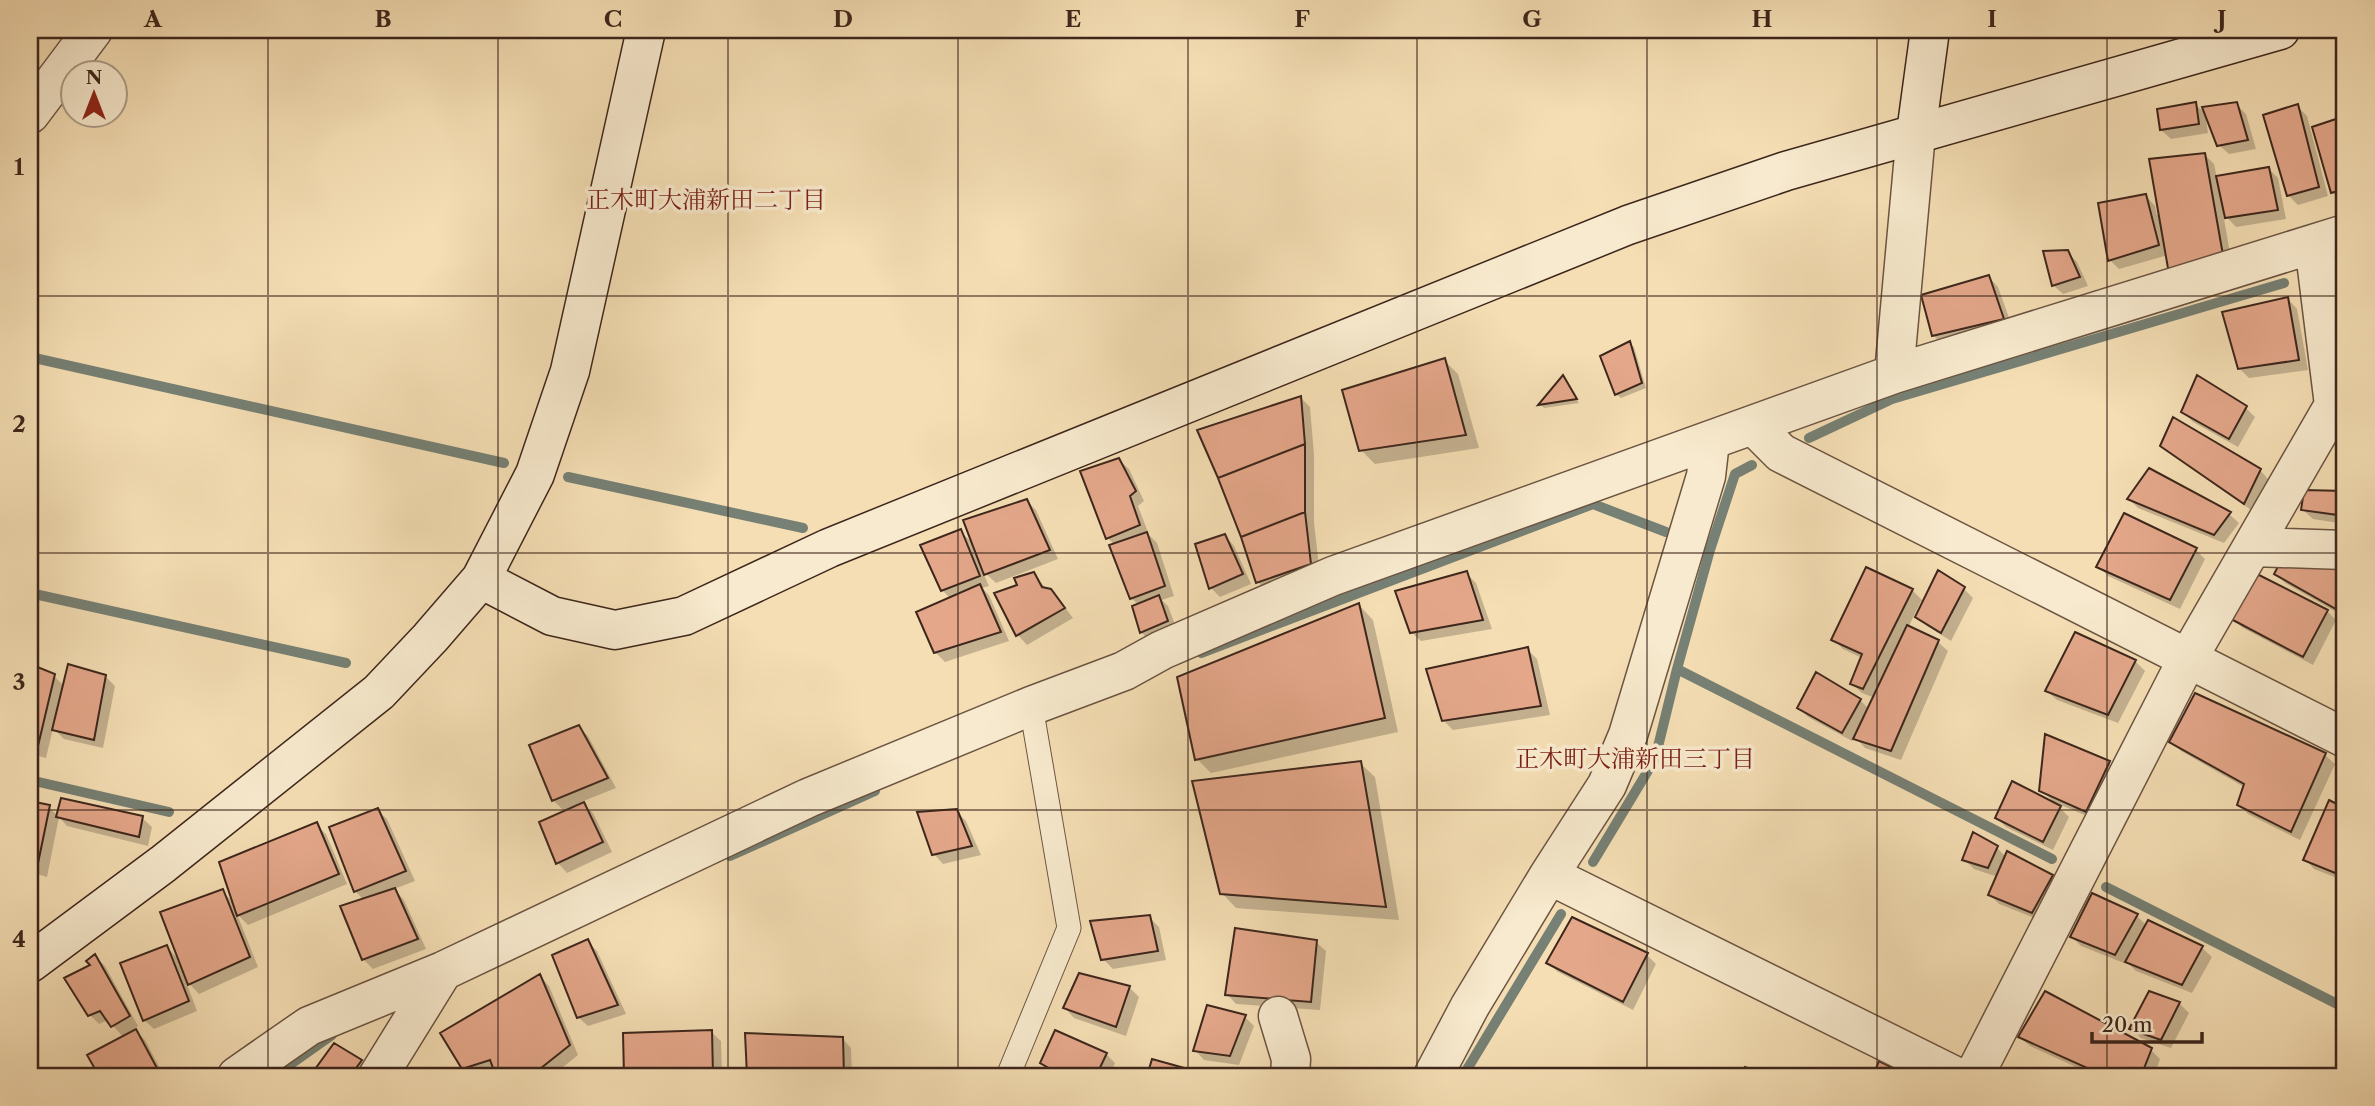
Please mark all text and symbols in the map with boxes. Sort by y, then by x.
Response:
text: A [143,5,163,33]
text: B [374,5,392,33]
text: C [604,5,622,33]
text: D [833,5,853,33]
text: E [1065,5,1081,33]
text: F [1294,5,1310,33]
text: G [1522,5,1542,33]
text: H [1752,5,1773,33]
text: I [1987,5,1997,33]
text: J [2213,5,2227,33]
north arrow [60,60,130,130]
text: N [86,66,102,89]
text: 1 [14,153,25,181]
district label: 正木町大浦新田二丁目 [586,185,826,214]
text: 2 [12,410,26,438]
text: 3 [13,668,26,696]
district label: 正木町大浦新田三丁目 [1515,744,1755,773]
text: 4 [12,925,26,953]
scale bar [2092,1001,2202,1045]
text: 20 m [2102,1012,2153,1037]

